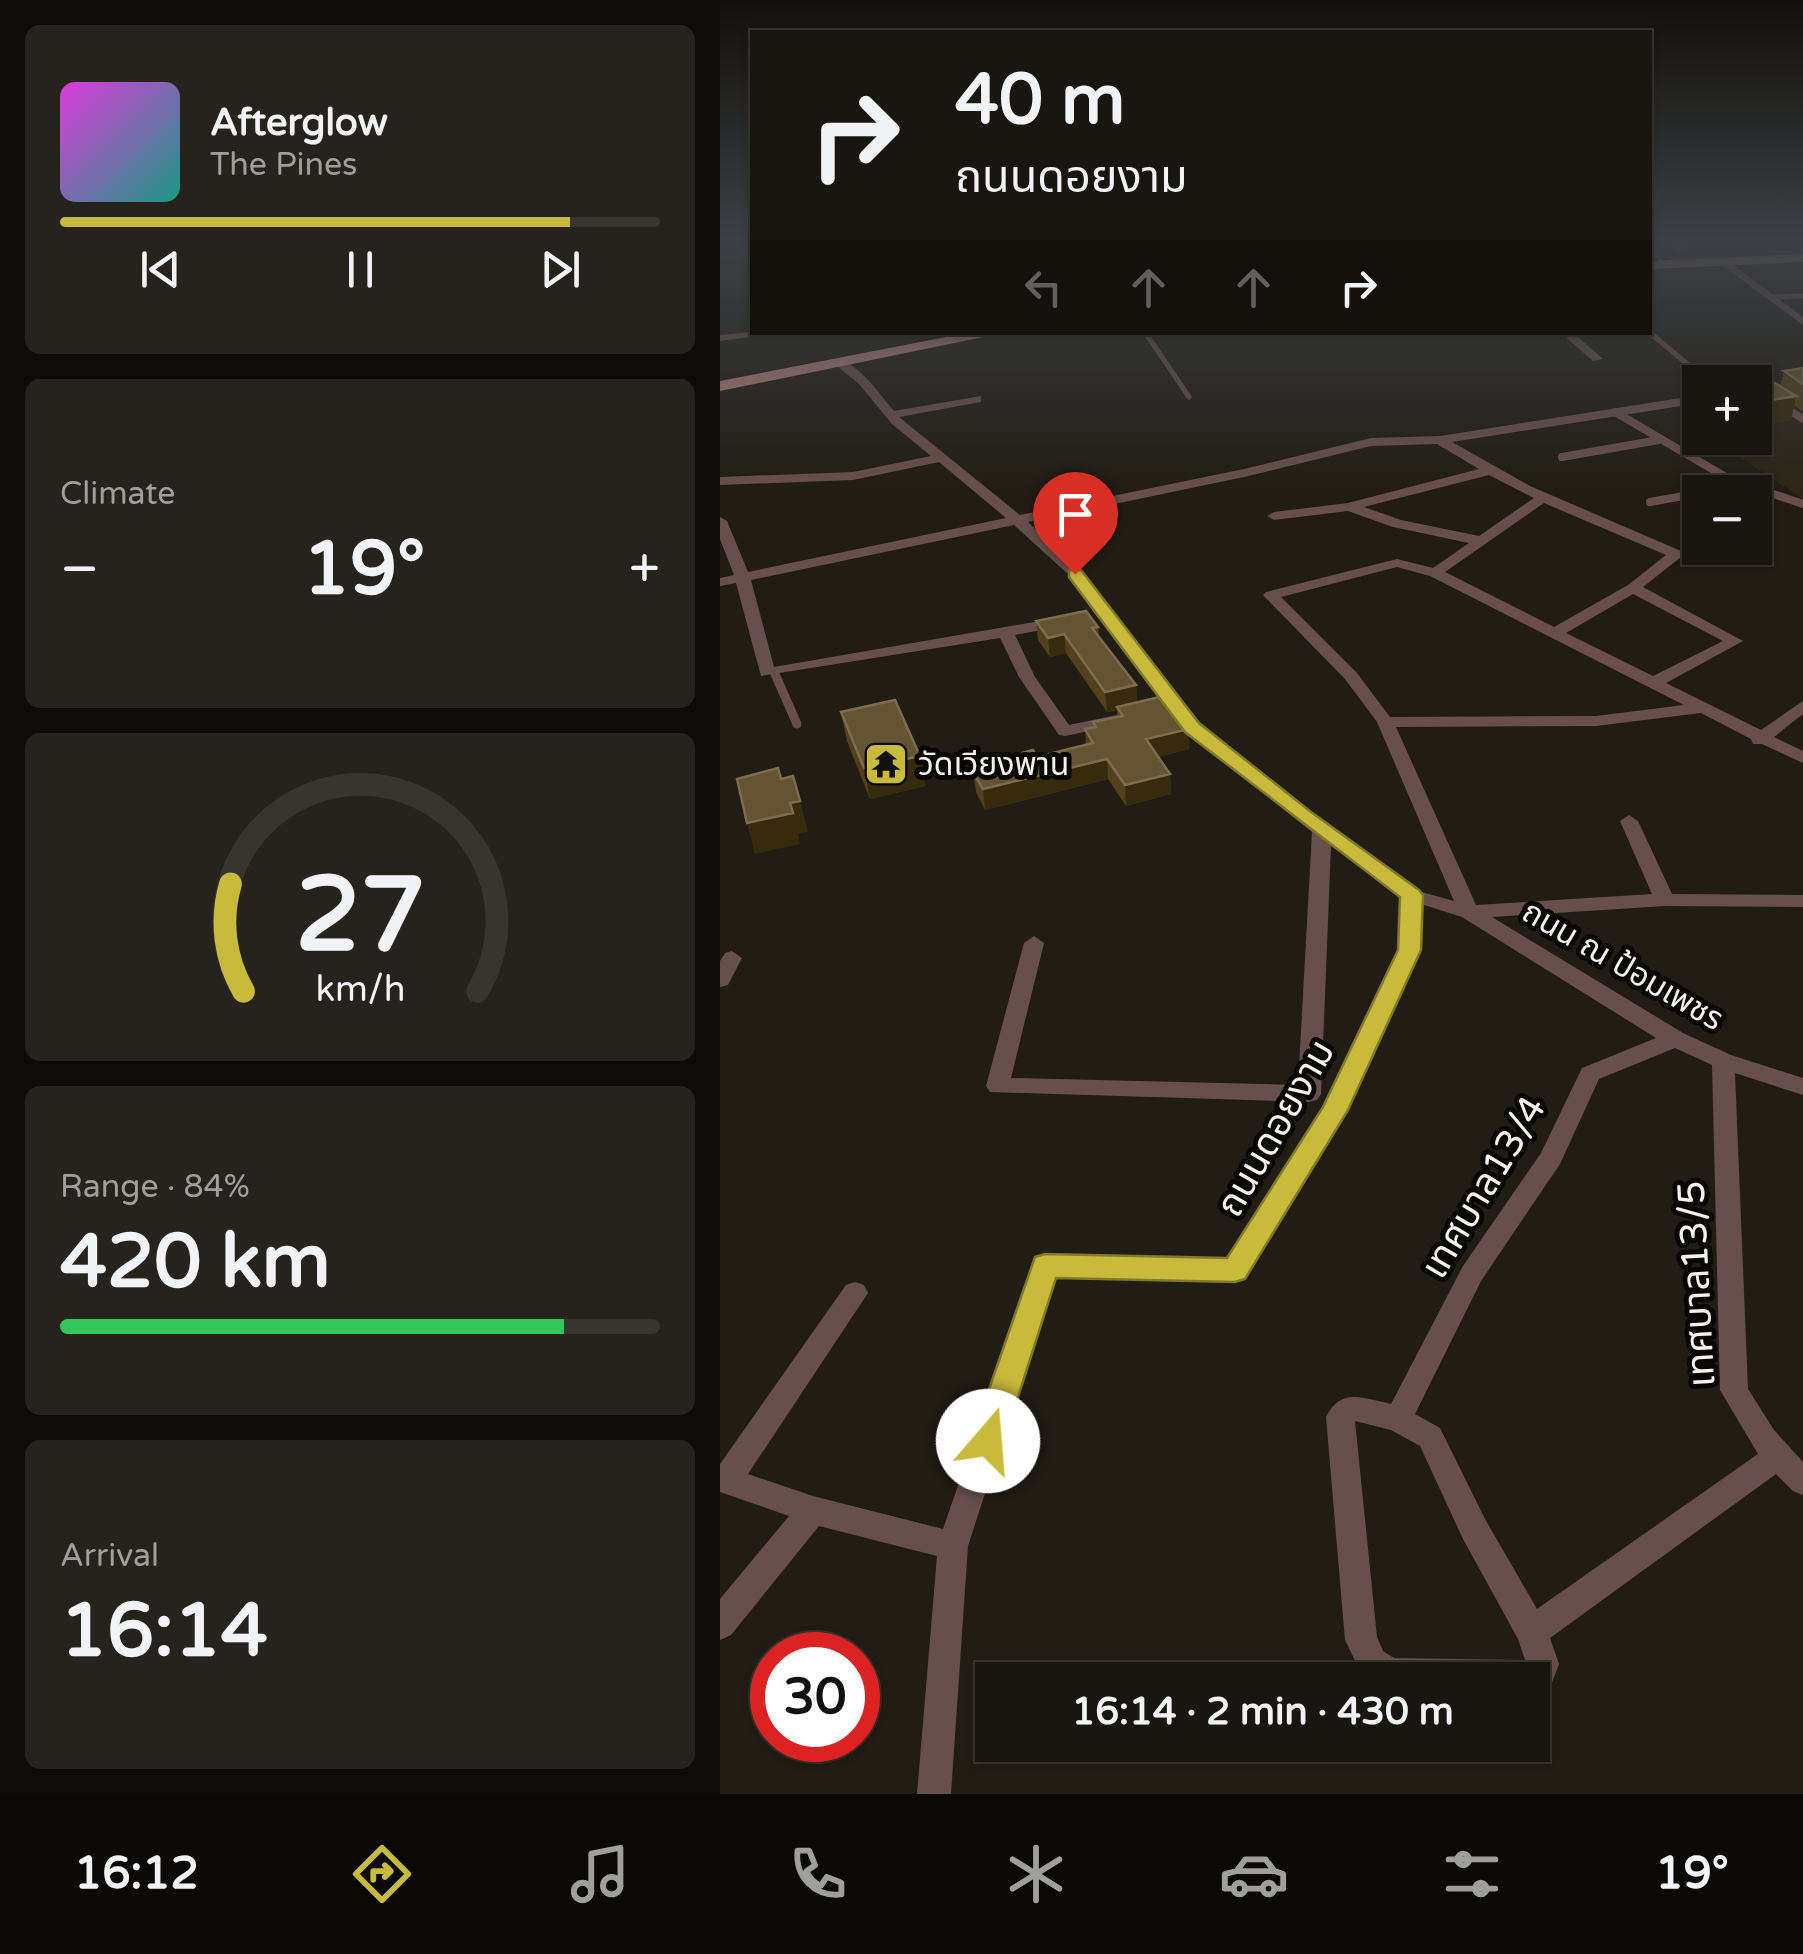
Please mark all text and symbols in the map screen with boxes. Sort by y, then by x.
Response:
text: 40 m [955,59,1125,143]
icon: right [790,70,920,200]
text: Afterglow [210,100,388,146]
text: The Pines [210,146,357,184]
text: ถนนดอยงาม [955,151,1188,205]
icon: previous [133,242,188,297]
icon: pause [333,242,388,297]
icon: next [533,242,588,297]
icon: left [1016,260,1071,315]
icon: ahead [1121,260,1176,315]
icon: ahead [1226,260,1281,315]
icon: right [1331,260,1386,315]
map controls [1682,365,1772,565]
button: + [1682,365,1772,455]
pin [1033,472,1118,575]
text: Climate [60,475,175,513]
button: − [1682,475,1772,565]
icon: arrive [1048,487,1103,542]
text: 19° [303,524,425,614]
text: − [60,537,99,603]
text: + [629,537,660,603]
temple icon: วัดเวียงพาน [863,741,909,787]
place label: วัดเวียงพาน [918,746,1069,784]
text: 27 [295,854,425,979]
street label: ถนน ณ ป้อมเพชร [1515,893,1730,1039]
text: km/h [315,968,405,1011]
street label: ถนนดอยงาม [1207,1032,1345,1225]
street label: เทศบาล13/4 [1411,1088,1556,1287]
text: Range · 84% [60,1168,250,1206]
street label: เทศบาล13/5 [1669,1180,1725,1388]
text: 420 km [60,1217,331,1307]
position arrow [936,1389,1040,1493]
text: Arrival [60,1537,159,1575]
text: 16:14 [60,1586,268,1676]
speed limit sign: 30 [750,1632,880,1762]
text: 16:14 · 2 min · 430 m [1071,1689,1454,1735]
icon: directions [347,1839,417,1909]
icon: music [565,1839,635,1909]
icon: phone [783,1839,853,1909]
icon: climate [1001,1839,1071,1909]
icon: car [1219,1839,1289,1909]
icon: filters [1437,1839,1507,1909]
text: 16:12 [74,1847,199,1901]
text: 19° [1655,1847,1729,1901]

